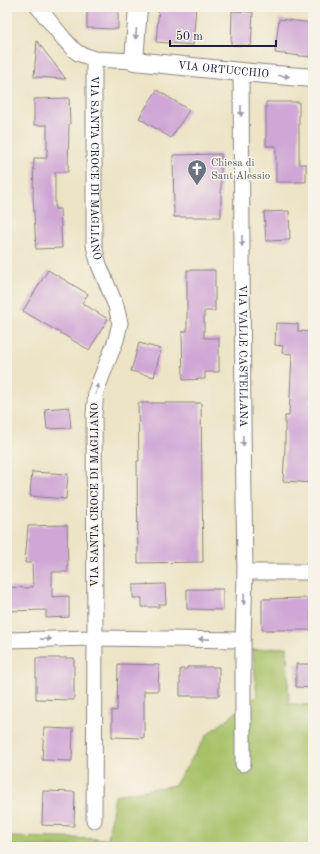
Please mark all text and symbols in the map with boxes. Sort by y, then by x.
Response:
scale bar [170,22,276,48]
one-way arrow [132,28,139,40]
text: 50 m [176,30,203,43]
street label: VIA ORTUCCHIO [177,60,270,80]
one-way arrow [278,72,290,79]
street label: VIA SANTA CROCE DI MAGLIANO [88,76,103,262]
one-way arrow [238,105,244,118]
church icon: Chiesa di Sant'Alessio [186,158,208,186]
place label: Chiesa di Sant'Alessio [211,158,270,182]
one-way arrow [239,235,245,248]
street label: VIA VALLE CASTELLANA [237,285,249,428]
one-way arrow [94,383,100,395]
street label: VIA SANTA CROCE DI MAGLIANO [90,402,101,587]
one-way arrow [240,435,246,448]
one-way arrow [241,593,247,606]
one-way arrow [40,636,53,642]
one-way arrow [198,636,210,643]

